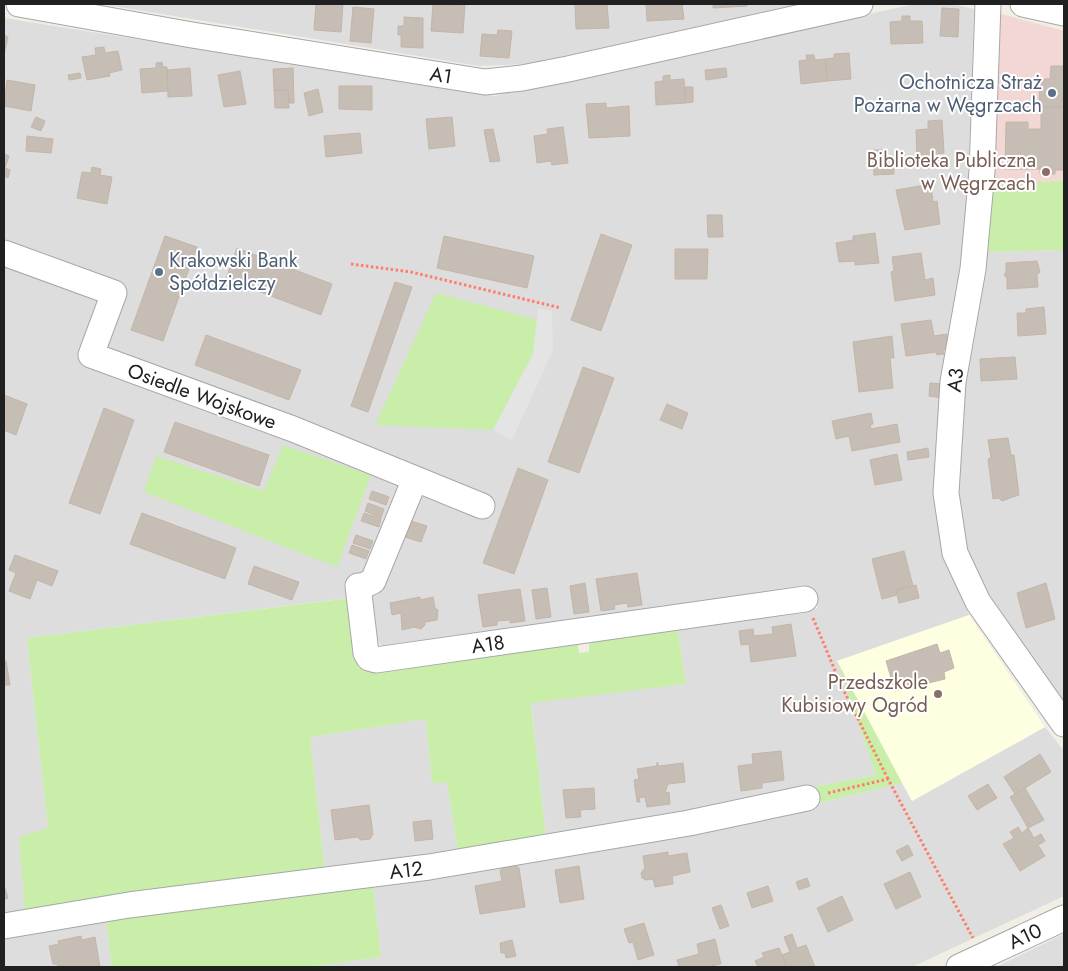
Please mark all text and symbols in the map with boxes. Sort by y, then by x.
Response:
street label: A1 [428,59,454,92]
place label: Ochotnicza Straż Pożarna w Węgrzcach [854,68,1042,120]
marker: Ochotnicza Straż Pożarna w Węgrzcach [1046,87,1058,99]
place label: Biblioteka Publiczna w Węgrzcach [867,146,1036,198]
marker: Biblioteka Publiczna w Węgrzcach [1040,166,1052,178]
place label: Krakowski Bank Spółdzielczy [169,246,298,298]
marker: Krakowski Bank Spółdzielczy [153,266,165,278]
street label: Osiedle Wojskowe [123,356,280,437]
street label: A3 [940,366,971,394]
street label: A18 [470,628,506,661]
place label: Przedszkole Kubisiowy Ogród [781,668,928,720]
marker: Przedszkole Kubisiowy Ogród [932,688,944,700]
street label: A12 [388,854,424,887]
street label: A10 [1004,916,1047,957]

